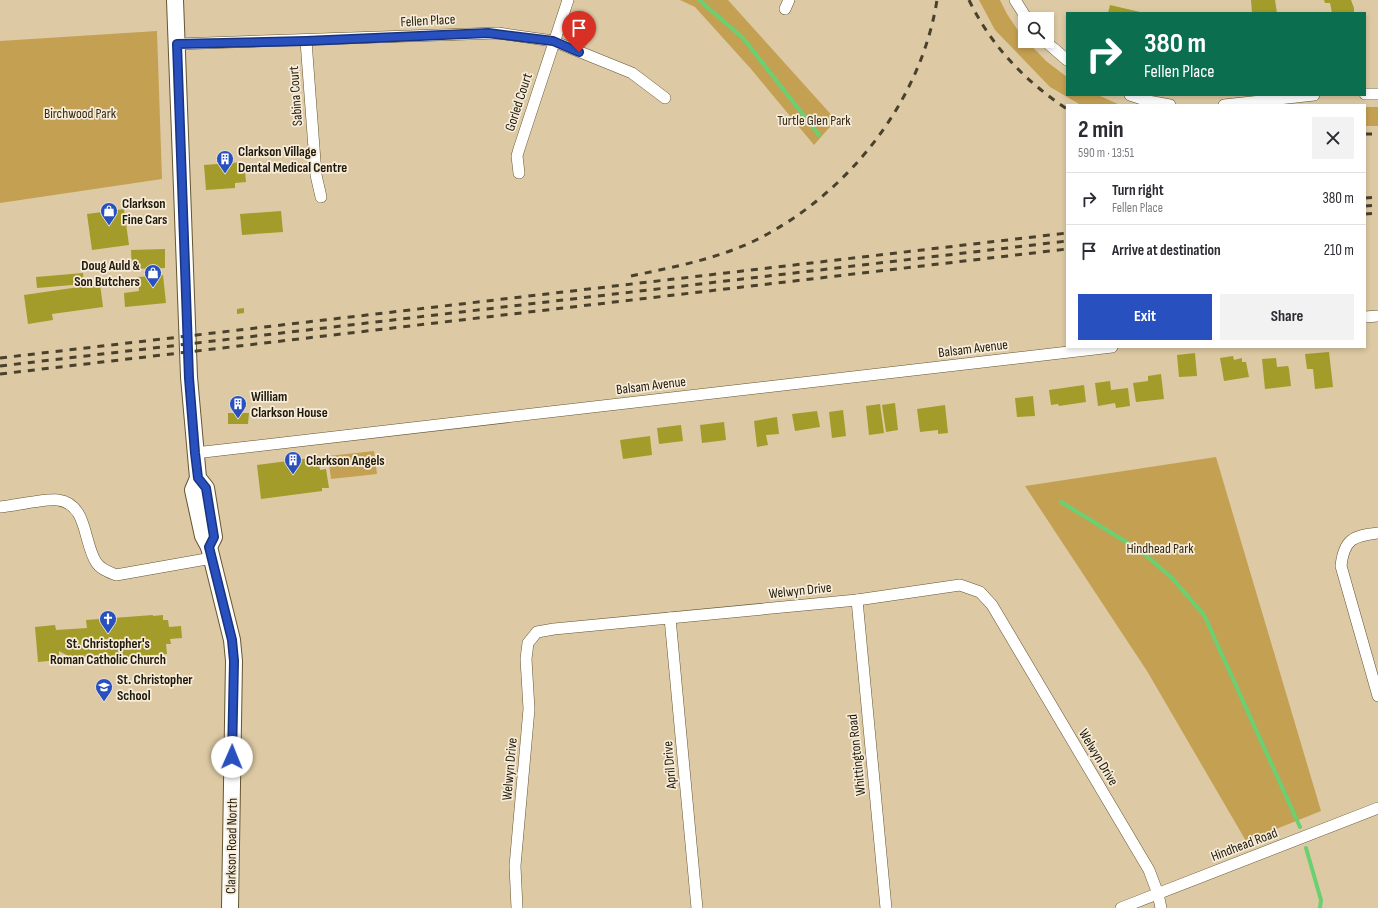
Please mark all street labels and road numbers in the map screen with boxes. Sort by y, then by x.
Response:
street label: Fellen Place [400,11,456,30]
street label: Sabina Court [285,65,306,127]
street label: Gorled Court [501,71,536,133]
street label: Balsam Avenue [937,336,1009,361]
street label: Balsam Avenue [615,373,687,398]
street label: Welwyn Drive [768,579,832,602]
street label: Whittington Road [844,713,869,797]
street label: Welwyn Drive [1075,726,1122,789]
street label: Welwyn Drive [498,737,521,801]
street label: April Drive [659,740,680,791]
street label: Clarkson Road North [222,798,241,894]
street label: Hindhead Road [1208,824,1280,865]

